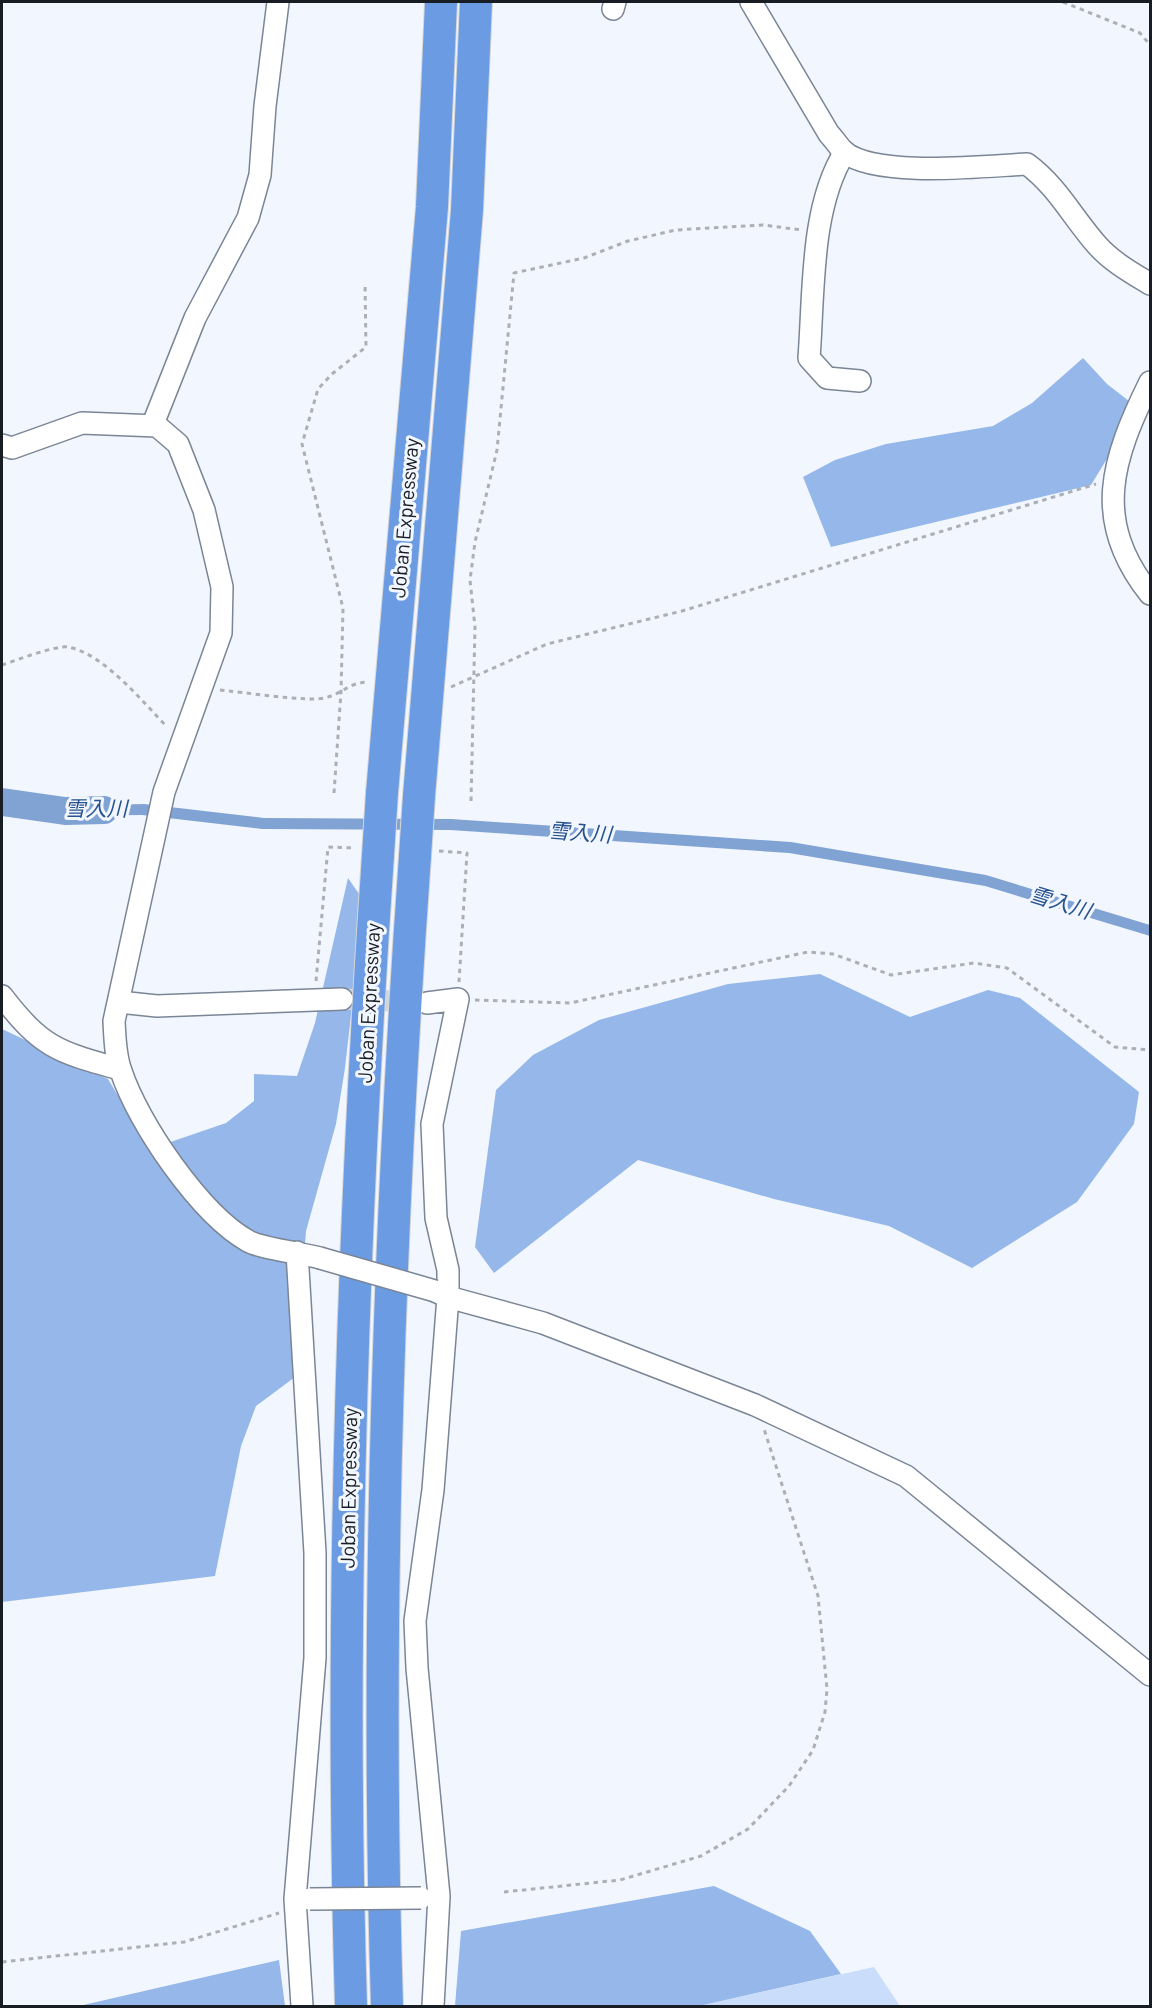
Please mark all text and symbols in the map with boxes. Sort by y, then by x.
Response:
street label: Joban Expressway [385,437,423,599]
water label: 雪入川 [65,795,129,820]
water label: 雪入川 [548,817,614,846]
water label: 雪入川 [1027,880,1096,923]
street label: Joban Expressway [352,922,384,1084]
street label: Joban Expressway [335,1408,361,1568]

